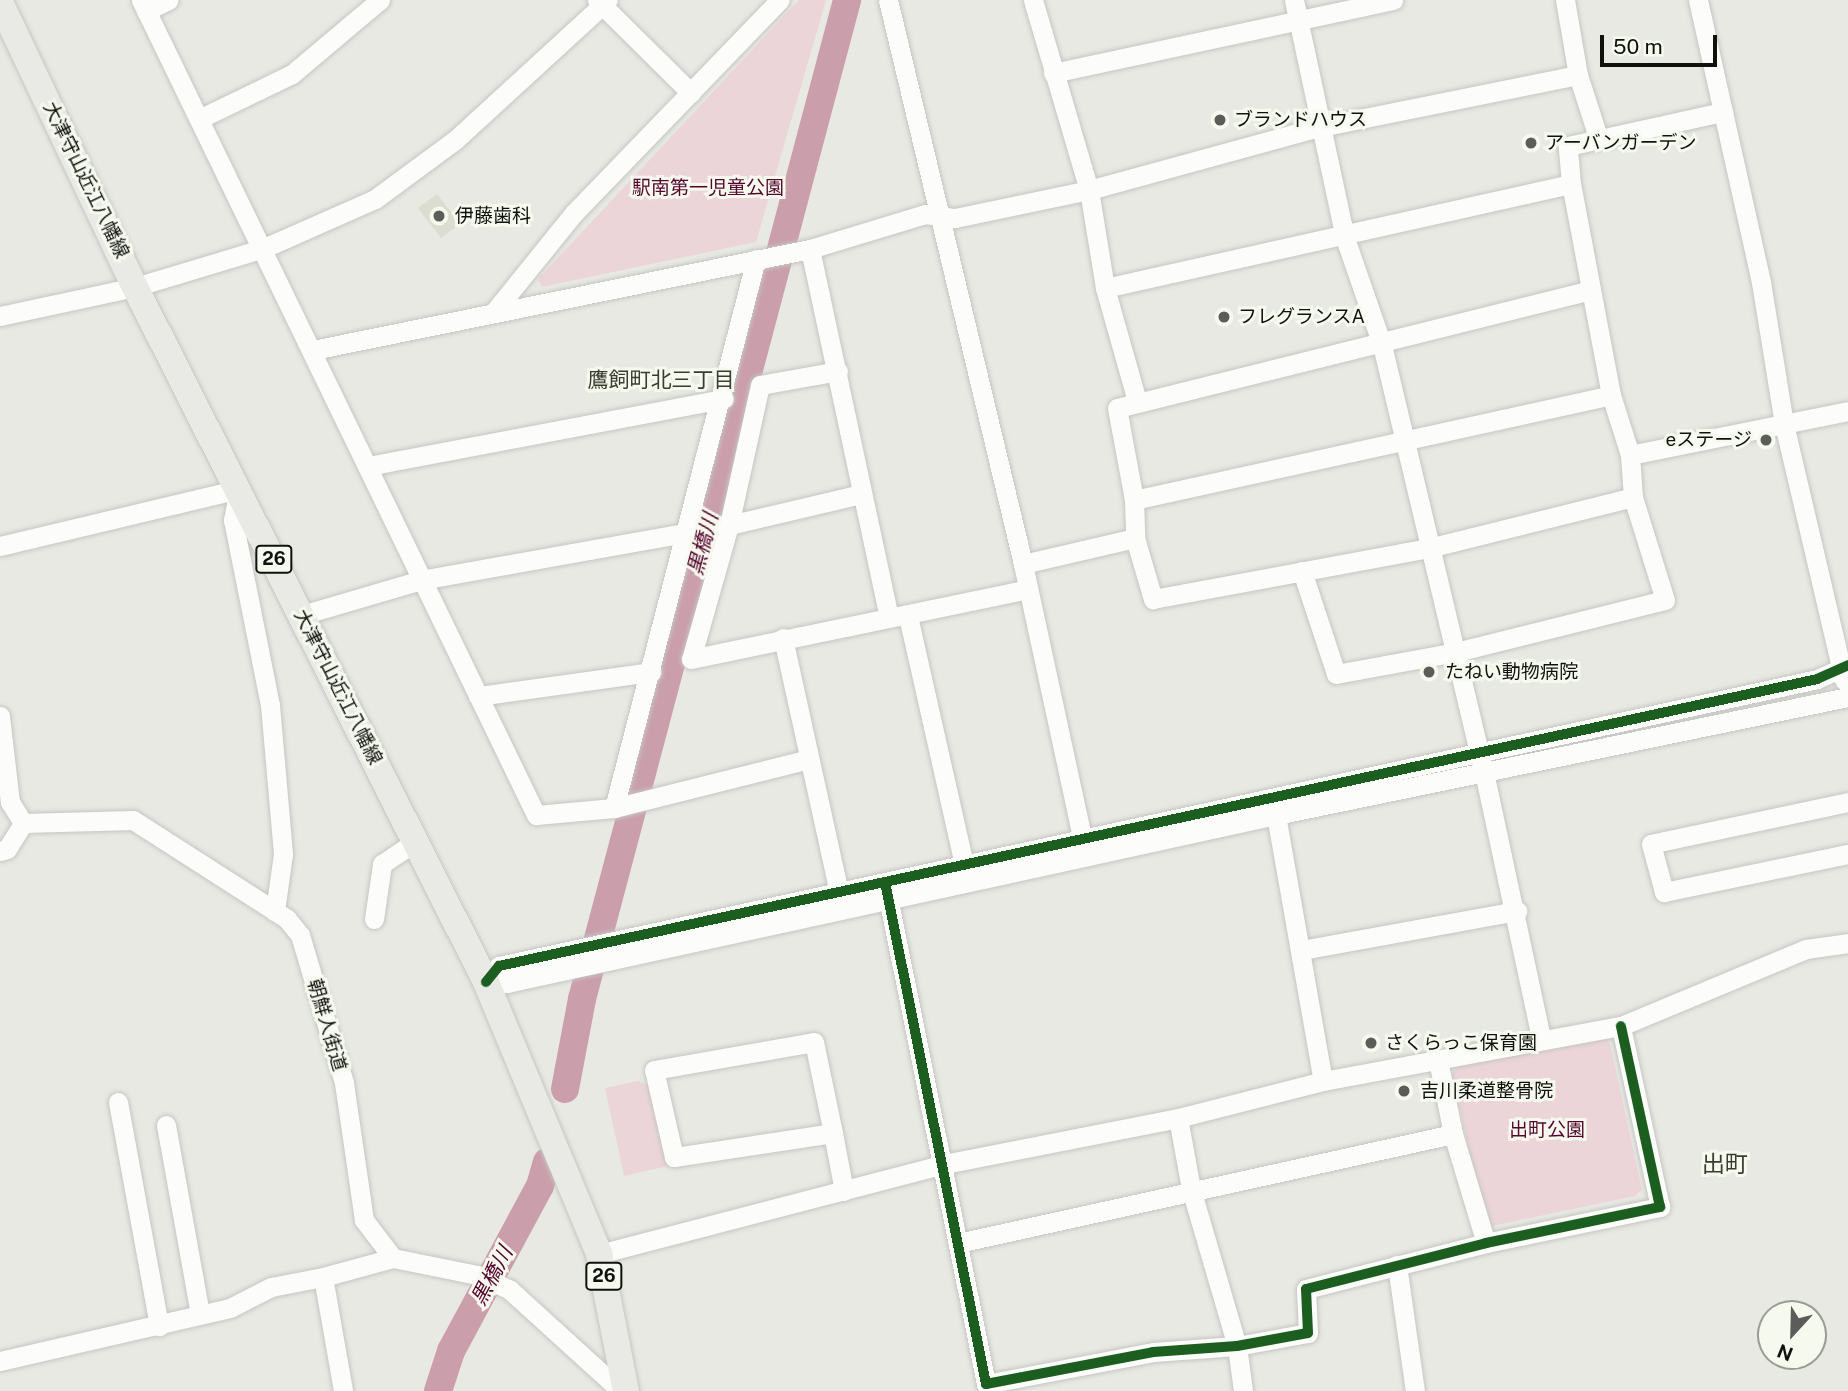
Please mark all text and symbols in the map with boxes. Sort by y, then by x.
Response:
scale bar [1603,21,1720,65]
text: 50 m [1613,34,1663,59]
street label: 大津守山近江八幡線 [38,98,134,262]
place label: ブランドハウス [1234,109,1367,131]
marker: ブランドハウス [1212,112,1228,128]
place label: アーバンガーデン [1545,132,1696,154]
marker: アーバンガーデン [1523,135,1539,151]
park label: 駅南第一児童公園 [632,177,784,199]
place label: 伊藤歯科 [455,205,531,227]
marker: 伊藤歯科 [429,206,449,226]
place label: フレグランスA [1238,306,1365,328]
marker: フレグランスA [1216,309,1232,325]
district label: 鷹飼町北三丁目 [588,367,734,393]
place label: eステージ [1665,429,1752,451]
marker: eステージ [1758,432,1774,448]
water label: 黒橋川 [683,510,723,578]
road number: 26 [255,544,293,574]
street label: 大津守山近江八幡線 [289,606,387,768]
place label: たねい動物病院 [1445,661,1578,683]
marker: たねい動物病院 [1419,662,1439,682]
street label: 朝鮮人街道 [303,976,351,1074]
place label: さくらっこ保育園 [1385,1032,1537,1054]
marker: さくらっこ保育園 [1363,1035,1379,1051]
place label: 吉川柔道整骨院 [1420,1080,1553,1102]
marker: 吉川柔道整骨院 [1394,1081,1414,1101]
park label: 出町公園 [1509,1119,1585,1141]
district label: 出町 [1702,1150,1748,1178]
water label: 黒橋川 [466,1242,518,1310]
road number: 26 [585,1261,623,1290]
north arrow [1757,1300,1827,1370]
text: N [1774,1340,1796,1366]

